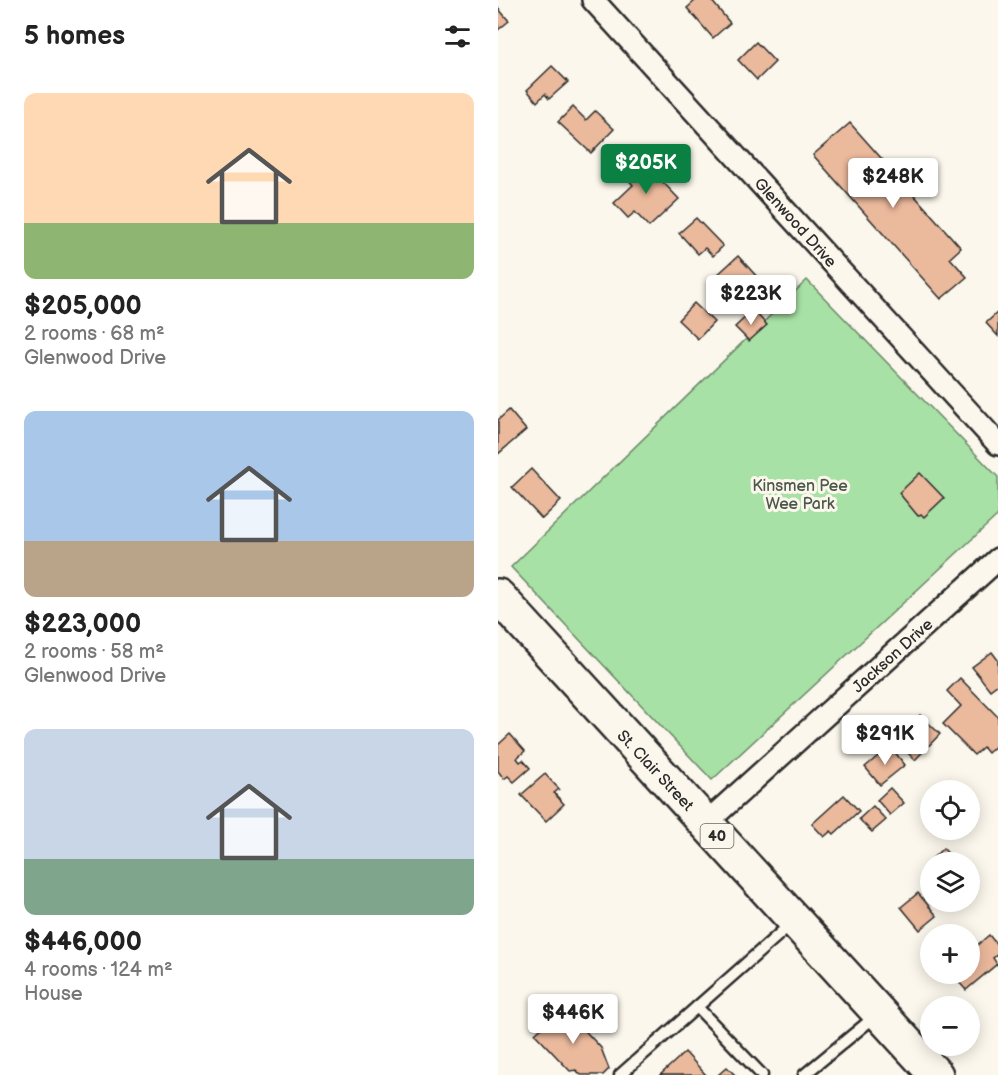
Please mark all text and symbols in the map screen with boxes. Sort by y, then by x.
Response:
icon: filters [441,20,474,53]
text: 5 homes [24,21,125,52]
icon: home [195,132,303,240]
pin: $205K [604,144,688,195]
text: $205K [615,151,677,175]
pin: $248K [851,158,935,209]
text: $248K [862,165,924,189]
street label: Glenwood Drive [750,174,840,272]
pin: $223K [709,275,793,326]
text: $223K [720,282,782,306]
text: $205,000 [24,291,142,322]
text: 2 rooms · 68 m² [24,322,165,346]
text: Glenwood Drive [24,346,166,370]
icon: home [195,450,303,558]
park label: Kinsmen Pee Wee Park [752,477,848,514]
text: $223,000 [24,609,141,640]
street label: Jackson Drive [849,615,937,697]
text: 2 rooms · 58 m² [24,640,164,664]
text: Glenwood Drive [24,664,166,688]
pin: $291K [843,715,927,766]
text: $291K [856,722,914,746]
street label: St. Clair Street [613,727,697,815]
icon: home [195,768,303,876]
map controls [920,780,980,1056]
button: locate [920,780,980,840]
road number: 40 [700,824,734,848]
button: layers [920,852,980,912]
button: + [920,924,980,984]
text: $446,000 [24,927,142,958]
text: 4 rooms · 124 m² [24,958,173,982]
text: House [24,982,83,1006]
pin: $446K [531,994,615,1045]
button: − [920,996,980,1056]
text: $446K [542,1001,604,1025]

